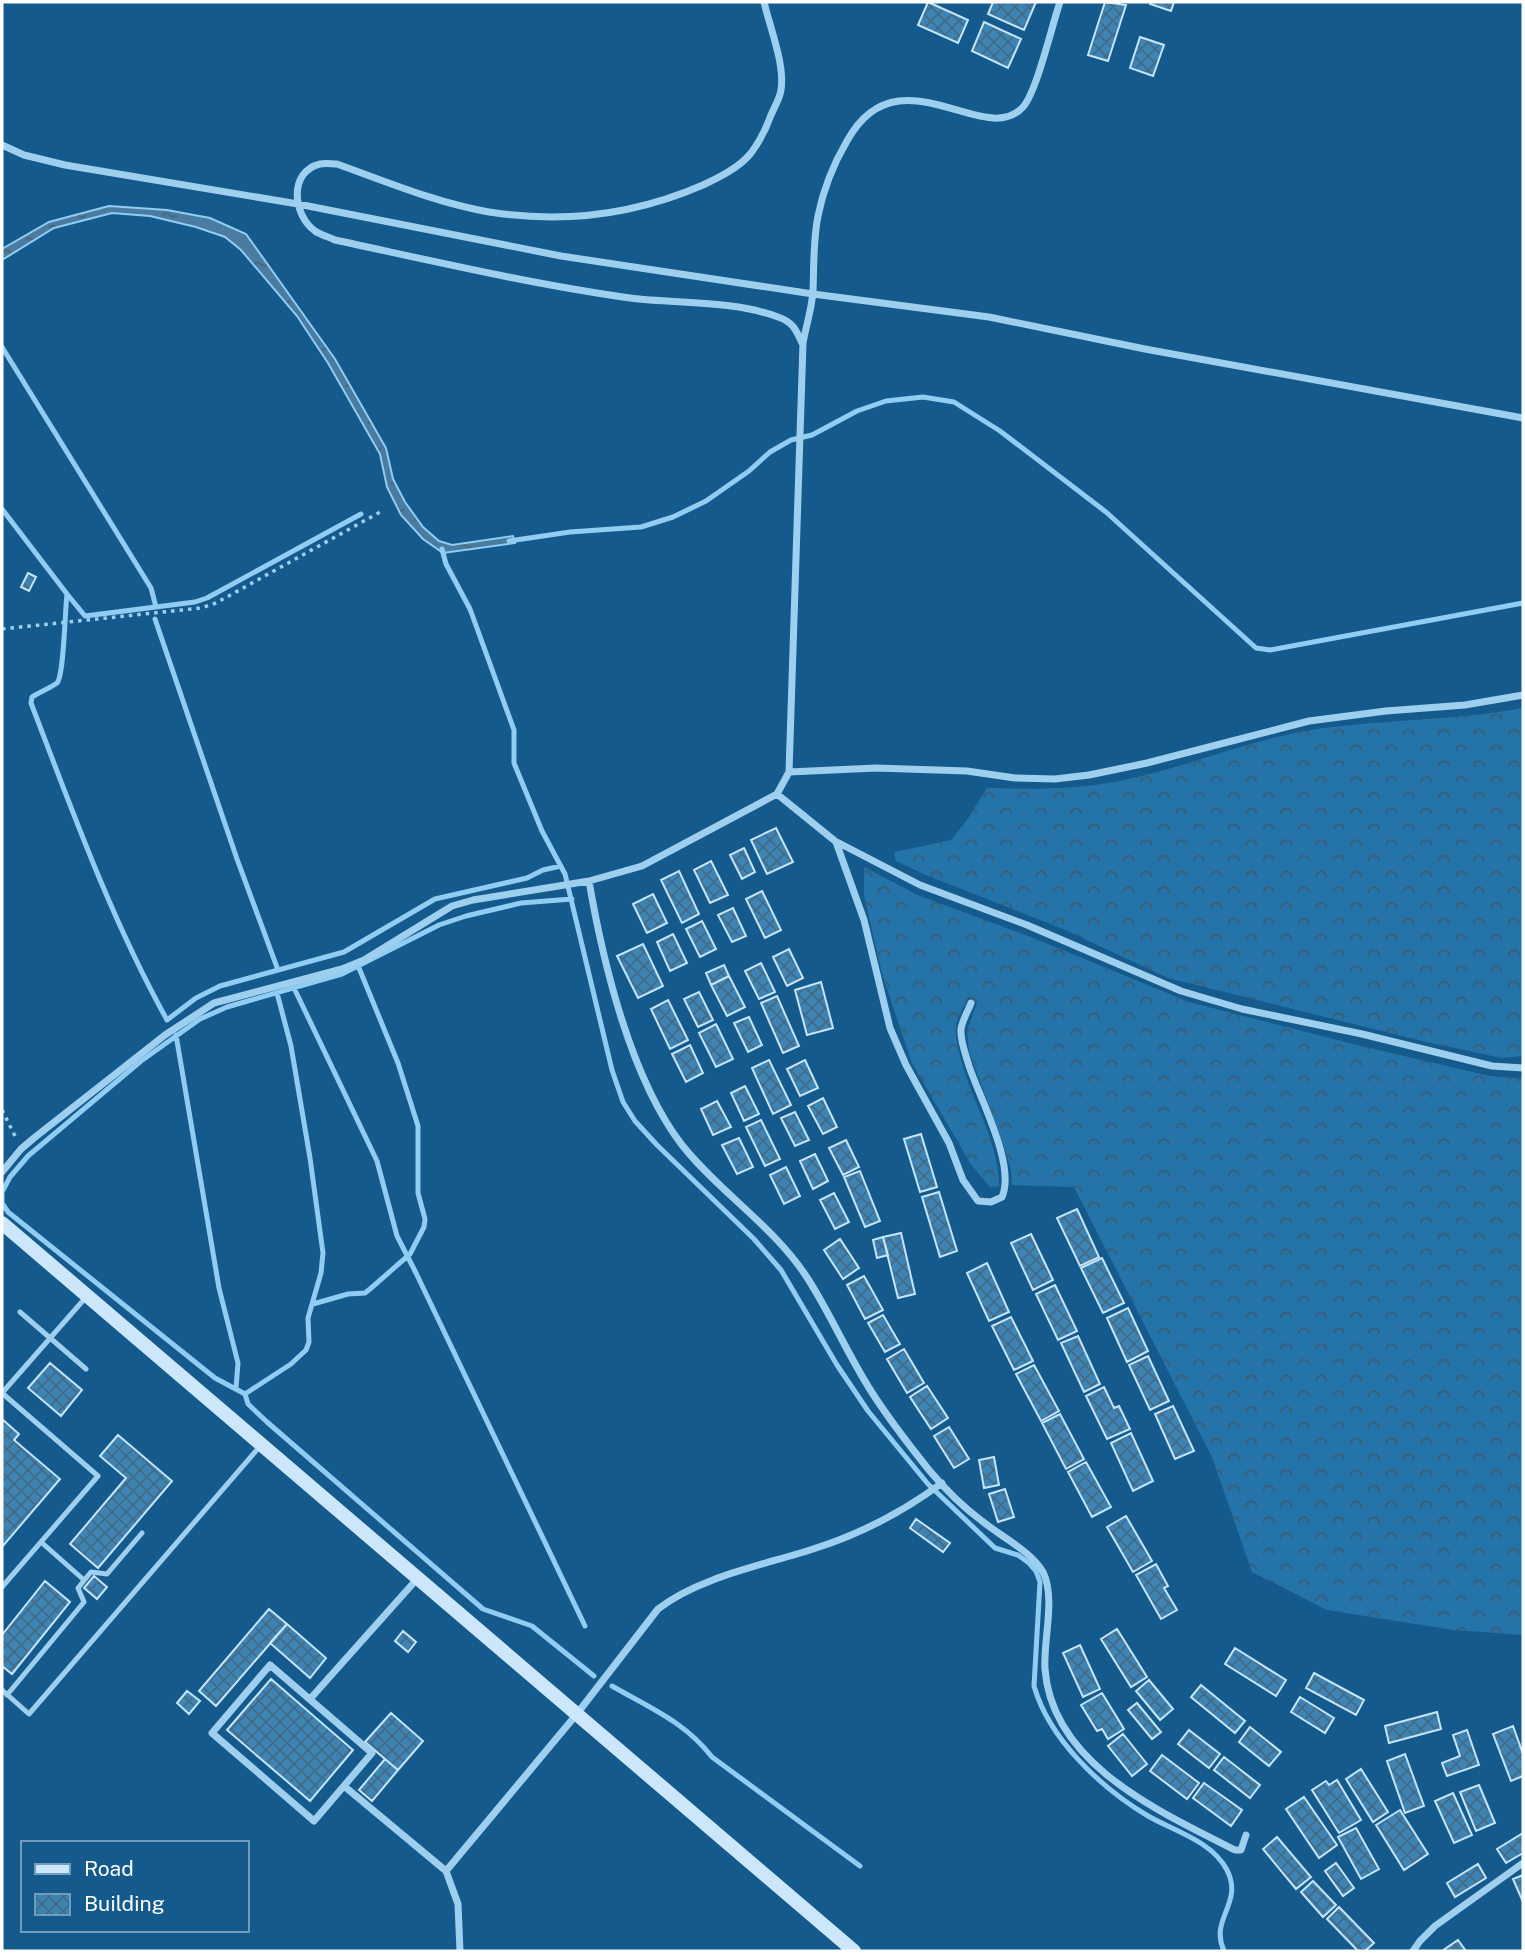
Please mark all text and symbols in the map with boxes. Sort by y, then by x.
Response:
legend [21,1841,248,1932]
text: Road [84,1856,134,1881]
text: Building [84,1891,165,1916]

